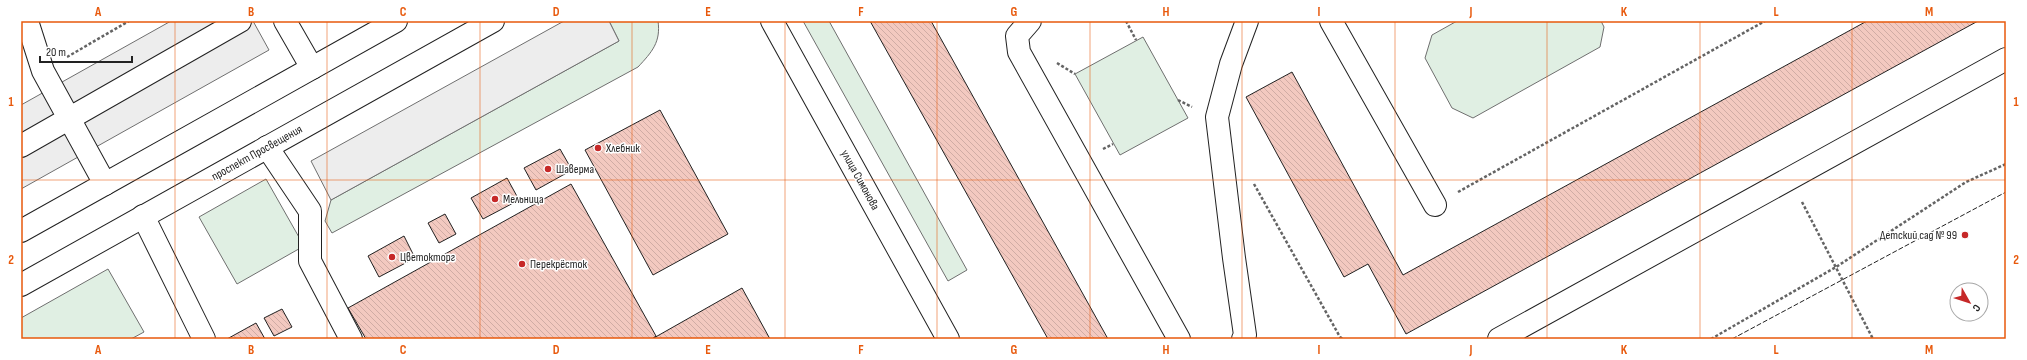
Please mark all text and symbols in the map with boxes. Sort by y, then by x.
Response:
text: A [94,4,102,20]
text: B [248,4,254,20]
text: C [400,4,407,20]
text: D [553,4,560,20]
text: E [705,4,711,20]
text: F [858,4,864,20]
text: G [1011,4,1018,20]
text: H [1163,4,1170,20]
text: I [1318,4,1321,20]
text: J [1469,4,1473,20]
text: K [1621,4,1628,20]
text: L [1773,4,1779,20]
text: M [1925,4,1933,20]
scale bar [40,38,132,64]
text: 20 m [46,45,66,60]
text: 1 [8,94,14,110]
text: 1 [2013,94,2019,110]
street label: проспект Просвещения [209,122,305,184]
place label: Хлебник [605,141,640,156]
marker: Хлебник [593,143,603,153]
street label: улица Симонова [837,147,883,213]
place label: Шаверма [556,162,594,177]
marker: Шаверма [543,164,553,174]
place label: Мельница [503,192,544,207]
marker: Мельница [490,194,500,204]
place label: Детский сад № 99 [1880,228,1957,243]
marker: Детский сад № 99 [1960,230,1970,240]
place label: Цветокторг [400,250,455,265]
text: 2 [8,252,14,268]
marker: Цветокторг [387,252,397,262]
text: 2 [2013,252,2019,268]
place label: Перекрёсток [530,257,587,272]
marker: Перекрёсток [517,259,527,269]
north arrow [1949,282,1989,322]
text: С [1969,302,1983,315]
text: A [94,342,102,358]
text: B [248,342,254,358]
text: C [400,342,407,358]
text: D [553,342,560,358]
text: E [705,342,711,358]
text: F [858,342,864,358]
text: G [1011,342,1018,358]
text: H [1163,342,1170,358]
text: I [1318,342,1321,358]
text: J [1469,342,1473,358]
text: K [1621,342,1628,358]
text: L [1773,342,1779,358]
text: M [1925,342,1933,358]

